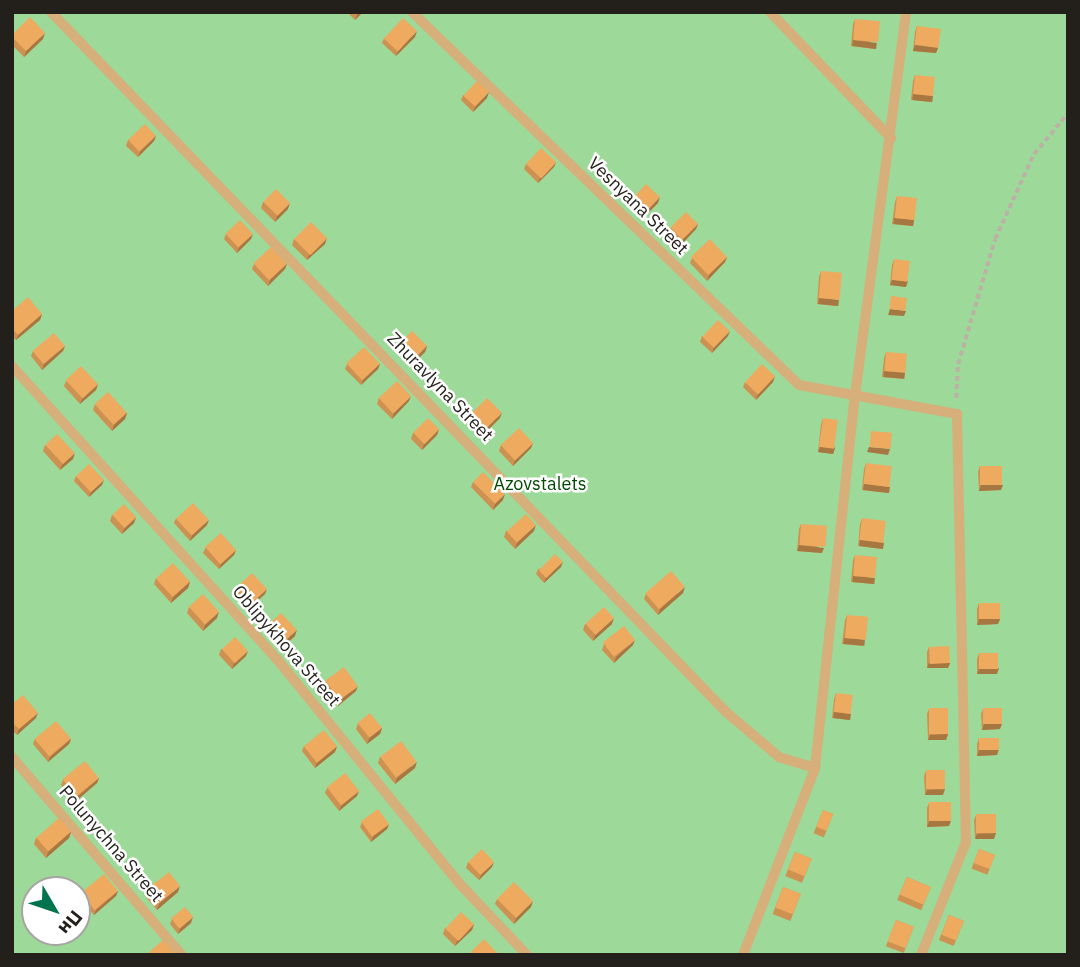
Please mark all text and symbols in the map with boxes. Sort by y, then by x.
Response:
street label: Vesnyana Street [583,153,693,259]
street label: Zhuravlyna Street [383,328,497,446]
park label: Azovstalets [493,473,587,495]
street label: Oblipykhova Street [228,581,344,711]
street label: Polunychna Street [54,781,168,907]
north arrow [21,876,91,946]
text: Пн [54,906,88,940]

